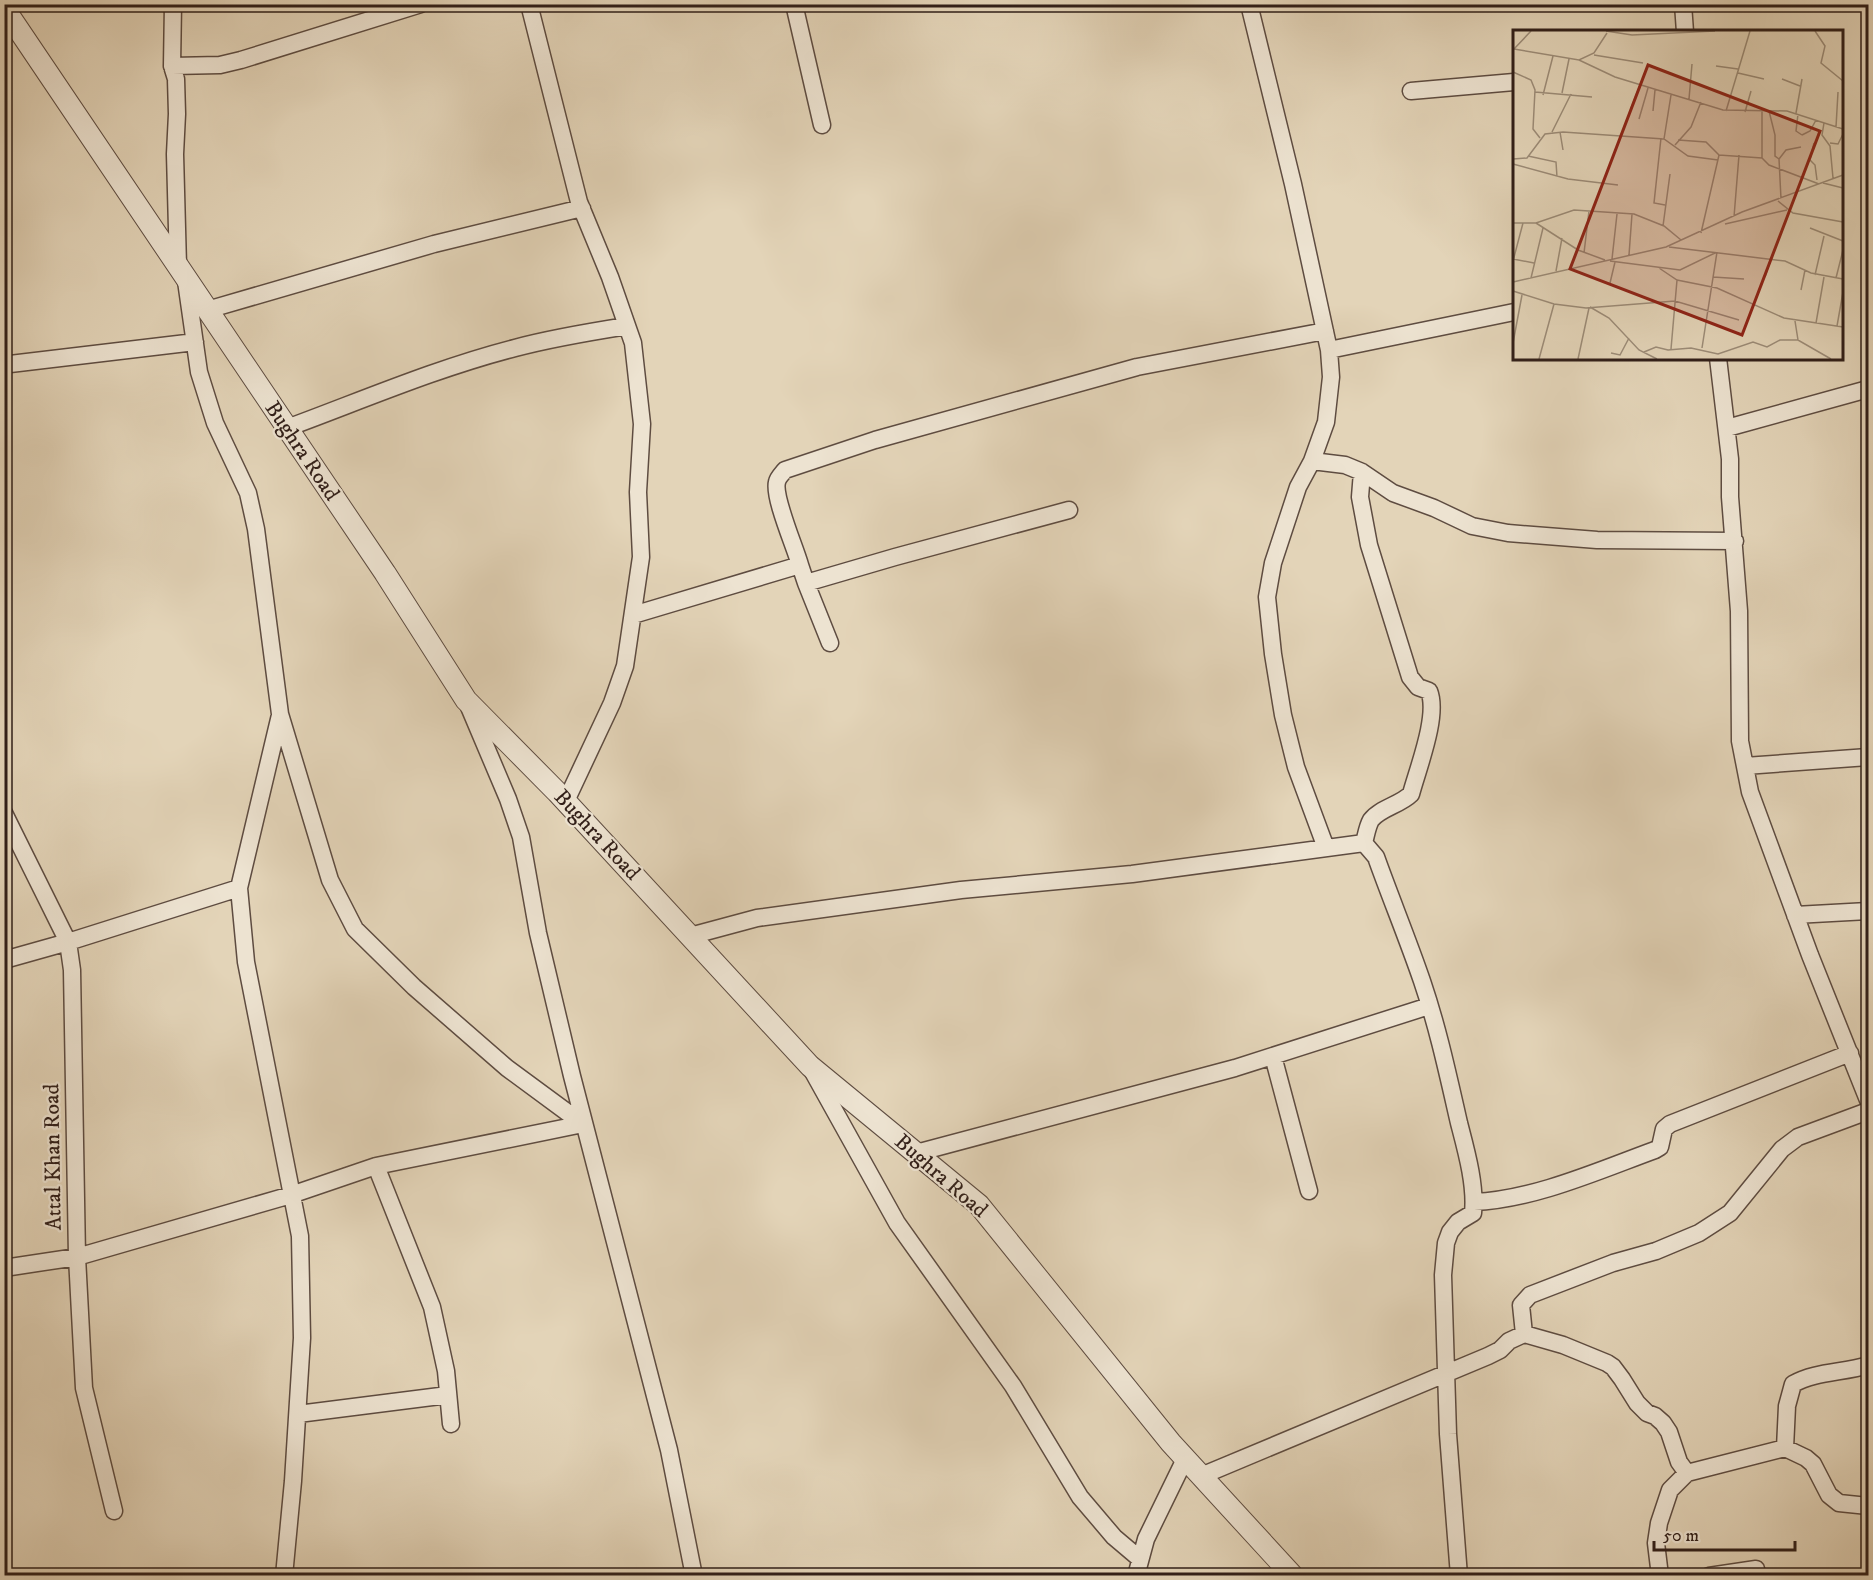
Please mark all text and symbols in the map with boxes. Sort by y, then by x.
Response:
inset map [1513,30,1843,360]
street label: Bughra Road [259,396,345,506]
street label: Bughra Road [548,784,646,886]
street label: Attal Khan Road [38,1083,68,1231]
street label: Bughra Road [889,1128,993,1224]
scale bar [1654,1514,1795,1552]
text: 50 m [1663,1525,1699,1547]

